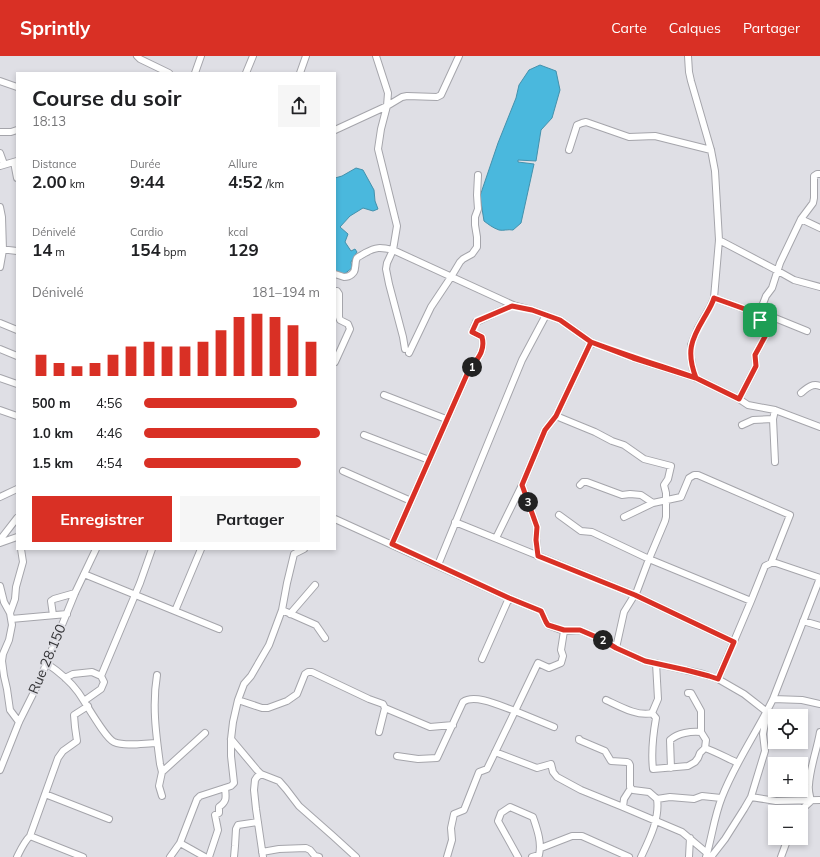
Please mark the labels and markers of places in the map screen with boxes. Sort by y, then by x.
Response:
pin [743,303,777,337]
pin: 1 [462,357,482,377]
pin: 3 [518,492,538,512]
pin: 2 [593,630,613,650]

